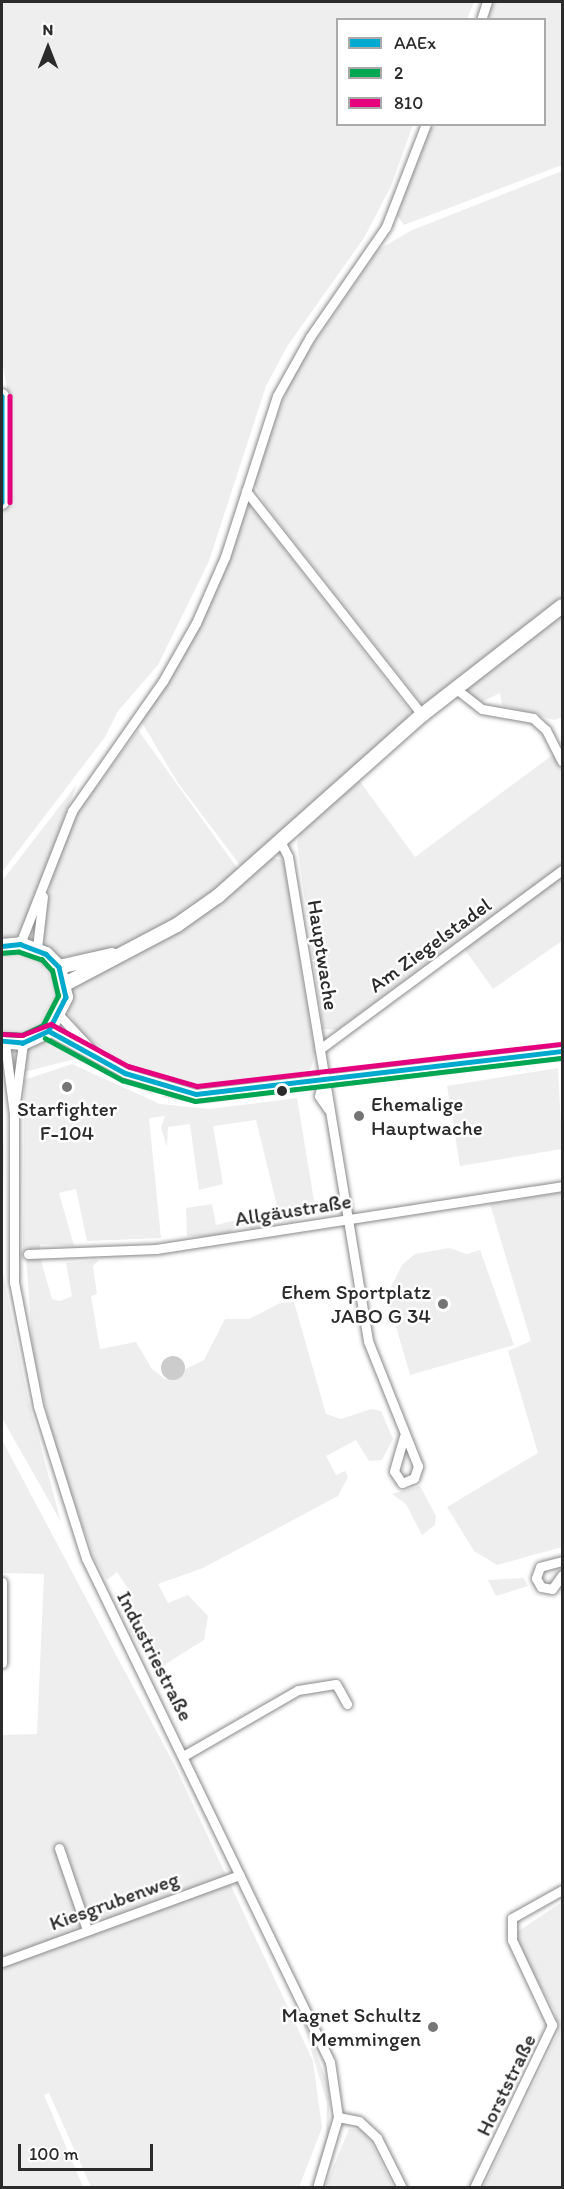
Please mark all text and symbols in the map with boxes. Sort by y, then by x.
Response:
north arrow [18,18,78,78]
legend [336,18,546,126]
text: N [43,20,53,39]
text: AAEx [394,32,436,54]
text: 2 [394,62,403,84]
text: 810 [394,92,423,114]
street label: Am Ziegelstadel [364,892,496,998]
street label: Hauptwache [302,898,344,1012]
marker: Starfighter F-104 [60,1080,74,1094]
unlabelled marker [276,1085,288,1097]
place label: Ehemalige Hauptwache [371,1091,483,1141]
place label: Starfighter F-104 [17,1096,117,1146]
marker: Ehemalige Hauptwache [352,1109,366,1123]
street label: Allgäustraße [233,1188,353,1232]
place label: Ehem Sportplatz JABO G 34 [282,1279,431,1329]
marker: Ehem Sportplatz JABO G 34 [436,1297,450,1311]
street label: Industriestraße [111,1587,199,1725]
street label: Kiesgrubenweg [46,1866,182,1936]
place label: Magnet Schultz Memmingen [282,2002,421,2052]
marker: Magnet Schultz Memmingen [426,2020,440,2034]
street label: Horststraße [471,2030,541,2140]
scale bar [21,2132,156,2170]
text: 100 m [29,2143,79,2165]

